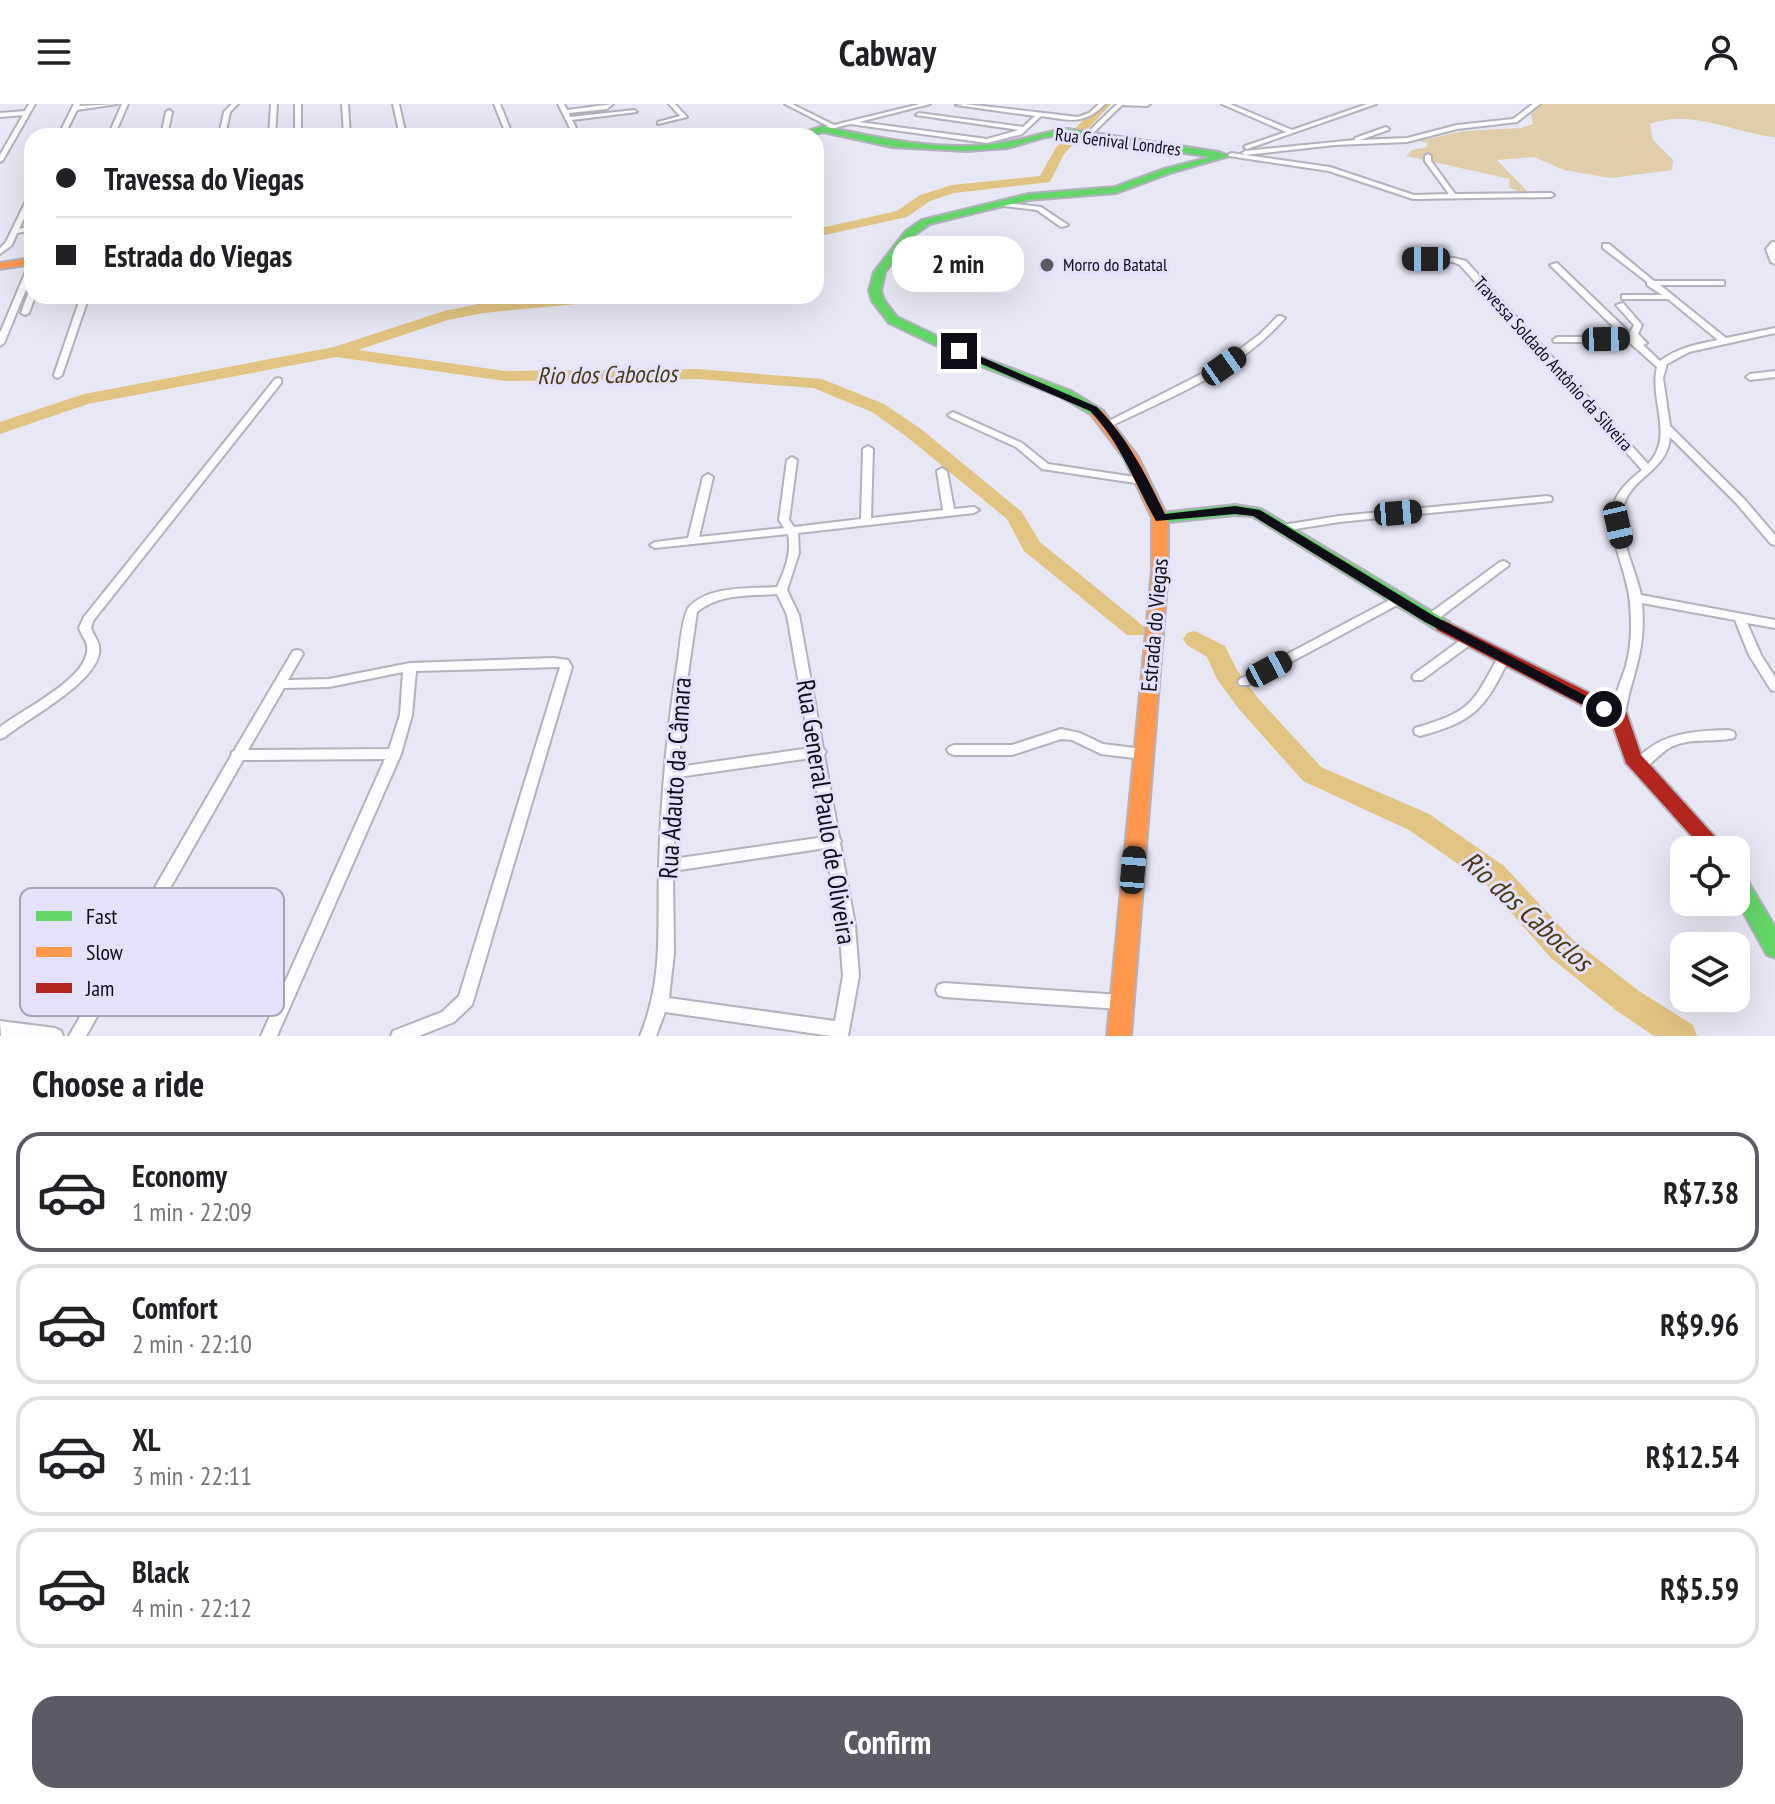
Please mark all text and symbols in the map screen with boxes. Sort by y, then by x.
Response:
text: Cabway [839,29,936,76]
icon: menu [32,30,76,74]
icon: person [1699,30,1743,74]
street label: Rua Genival Londres [1054,122,1182,161]
text: Travessa do Viegas [104,159,304,198]
callout: 2 min [893,235,1025,291]
text: Estrada do Viegas [104,236,292,275]
text: 2 min [932,247,984,280]
car [1402,247,1450,271]
place label: Morro do Batatal [1063,253,1168,276]
marker: Morro do Batatal [1038,256,1056,274]
street label: Travessa Soldado Antônio da Silveira [1469,272,1638,456]
car [1582,327,1630,351]
route end [941,333,977,369]
car [1197,342,1251,390]
water label: Rio dos Caboclos [537,358,680,391]
car [1373,499,1423,527]
car [1601,499,1635,551]
street label: Estrada do Viegas [1134,557,1174,693]
car [1242,647,1296,691]
street label: Rua Adauto da Câmara [651,676,698,880]
street label: Rua General Paulo de Oliveira [789,677,864,947]
route start [1586,691,1622,727]
map controls [1670,836,1750,1012]
button: locate [1670,836,1750,916]
water label: Rio dos Caboclos [1454,842,1602,981]
car [1119,845,1147,895]
legend [20,888,284,1016]
text: Fast [86,902,117,930]
button: layers [1670,932,1750,1012]
text: Slow [86,938,123,966]
text: Jam [85,974,114,1002]
text: Choose a ride [32,1060,204,1107]
icon: car [36,1156,108,1228]
text: Economy [132,1156,227,1195]
text: R$7.38 [1663,1173,1739,1212]
text: 1 min · 22:09 [132,1195,252,1228]
icon: car [36,1288,108,1360]
text: Comfort [132,1288,218,1327]
text: R$9.96 [1660,1305,1739,1344]
text: 2 min · 22:10 [132,1327,252,1360]
icon: car [36,1420,108,1492]
text: XL [132,1420,161,1459]
text: R$12.54 [1646,1437,1739,1476]
text: 3 min · 22:11 [132,1459,252,1492]
icon: car [36,1552,108,1624]
text: Black [132,1552,189,1591]
text: R$5.59 [1660,1569,1739,1608]
text: 4 min · 22:12 [132,1591,252,1624]
button: Confirm [32,1696,1743,1788]

